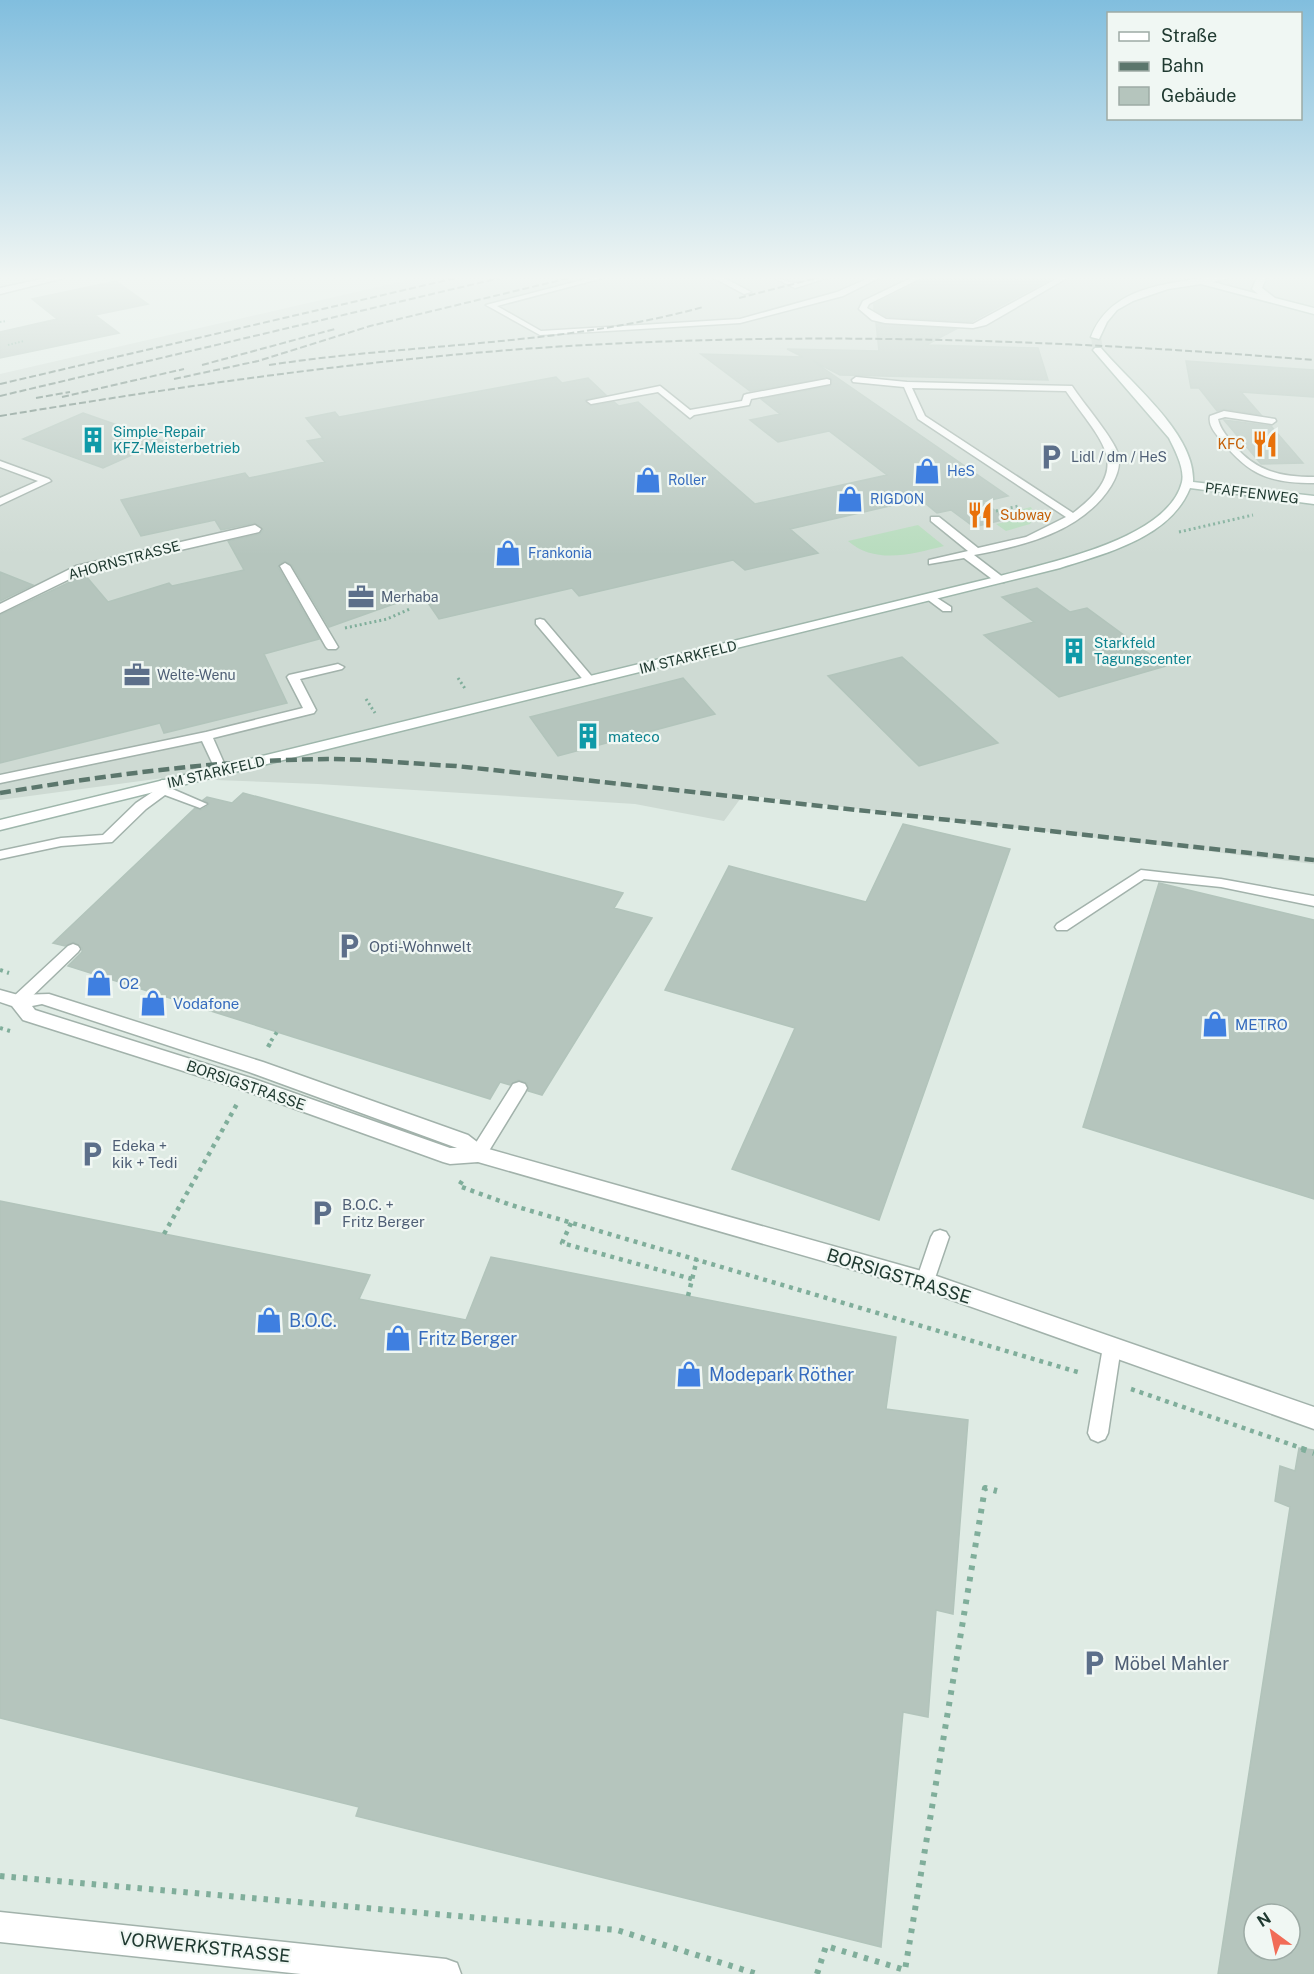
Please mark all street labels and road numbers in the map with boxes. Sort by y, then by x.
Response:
street label: PFAFFENWEG [1204,479,1300,507]
street label: AHORNSTRASSE [66,537,182,583]
street label: IM STARKFELD [638,637,738,677]
street label: IM STARKFELD [166,753,266,791]
street label: BORSIGSTRASSE [184,1057,308,1113]
street label: BORSIGSTRASSE [824,1244,974,1308]
street label: VORWERKSTRASSE [119,1928,291,1966]

